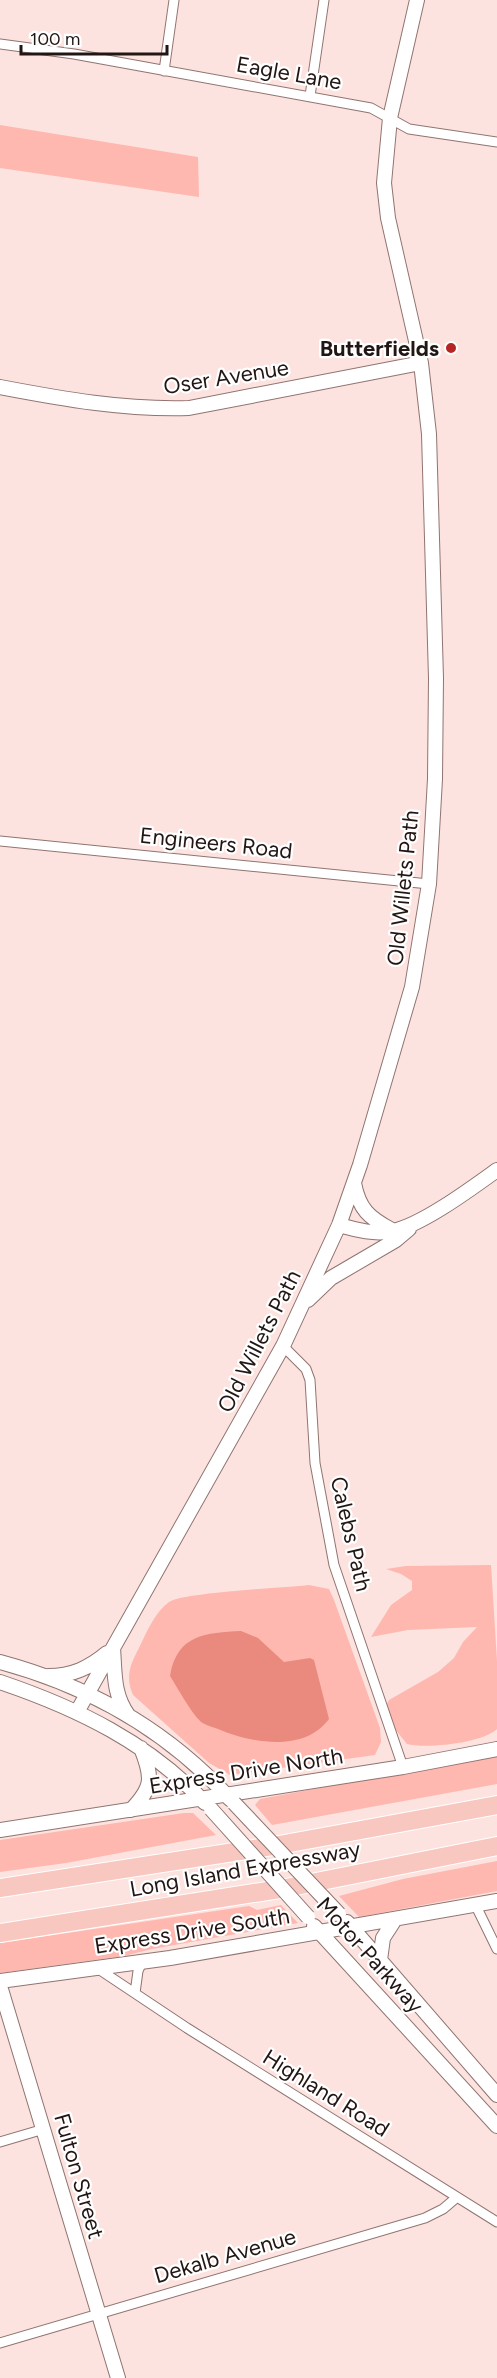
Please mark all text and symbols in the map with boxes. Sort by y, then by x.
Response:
scale bar [21,18,166,56]
text: 100 m [30,28,80,50]
street label: Eagle Lane [234,50,344,96]
place label: Butterfields [320,335,439,362]
marker: Butterfields [444,341,458,355]
street label: Oser Avenue [161,354,291,400]
street label: Old Willets Path [381,809,425,967]
street label: Engineers Road [138,822,294,864]
street label: Old Willets Path [211,1265,307,1417]
street label: Calebs Path [325,1474,377,1594]
street label: Express Drive North [147,1742,345,1800]
street label: Long Island Expressway [128,1835,363,1903]
street label: Motor Parkway [311,1891,429,2019]
street label: Express Drive South [92,1902,292,1960]
street label: Highland Road [258,2043,394,2143]
street label: Fulton Street [48,2110,110,2242]
street label: Dekalb Avenue [151,2223,299,2289]

